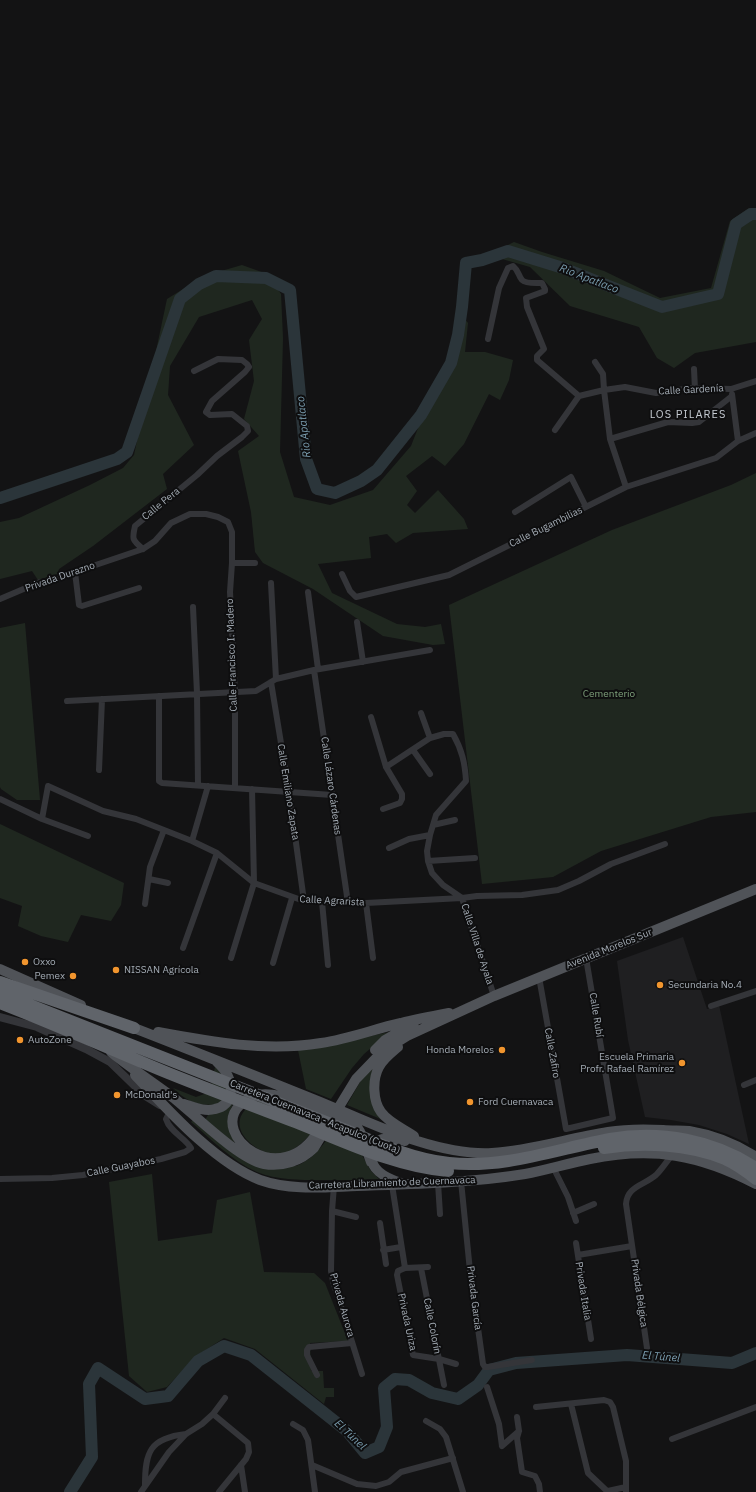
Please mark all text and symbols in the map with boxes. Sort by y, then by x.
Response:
water label: Rio Apatlaco [558,262,620,296]
street label: Calle Gardenía [658,382,724,398]
water label: Rio Apatlaco [294,395,314,459]
district label: LOS PILARES [650,408,726,422]
street label: Calle Pera [140,485,182,523]
street label: Calle Bugambilias [507,504,585,550]
street label: Privada Durazno [23,559,97,595]
street label: Calle Francisco I. Madero [224,598,240,712]
park label: Cementerio [583,688,635,700]
street label: Calle Lázaro Cárdenas [318,736,344,836]
street label: Calle Emiliano Zapata [274,743,302,841]
street label: Calle Agrarista [299,893,365,909]
street label: Calle Villa de Ayala [458,902,496,986]
street label: Avenida Morelos Sur [564,926,654,972]
place label: Oxxo [33,956,56,968]
marker: Oxxo [20,957,30,967]
place label: NISSAN Agrícola [124,964,199,976]
marker: NISSAN Agrícola [111,965,121,975]
place label: Pemex [34,970,65,982]
marker: Pemex [68,971,78,981]
place label: Secundaria No.4 [668,979,742,991]
marker: Secundaria No.4 [655,980,665,990]
street label: Calle Rubí [587,992,605,1038]
street label: Calle Zafiro [542,1027,562,1079]
place label: AutoZone [28,1034,72,1046]
marker: AutoZone [15,1035,25,1045]
place label: Honda Morelos [426,1044,494,1056]
marker: Honda Morelos [497,1045,507,1055]
place label: Escuela Primaria Profr. Rafael Ramírez [580,1051,674,1074]
marker: Escuela Primaria Profr. Rafael Ramírez [677,1058,687,1068]
street label: Carretera Cuernavaca - Acapulco (Cuota) [228,1077,402,1157]
place label: McDonald's [125,1089,177,1101]
marker: McDonald's [112,1090,122,1100]
place label: Ford Cuernavaca [478,1096,553,1108]
marker: Ford Cuernavaca [465,1097,475,1107]
street label: Calle Guayabos [86,1155,156,1179]
street label: Carretera Libramiento de Cuernavaca [308,1174,476,1192]
street label: Privada Bélgica [628,1258,650,1328]
street label: Privada Italia [572,1261,594,1321]
street label: Privada García [464,1265,484,1331]
street label: Privada Aurora [327,1272,357,1338]
street label: Privada Uriza [395,1292,419,1352]
street label: Calle Colorín [421,1297,443,1355]
water label: El Túnel [641,1349,681,1365]
water label: El Túnel [332,1417,368,1453]

